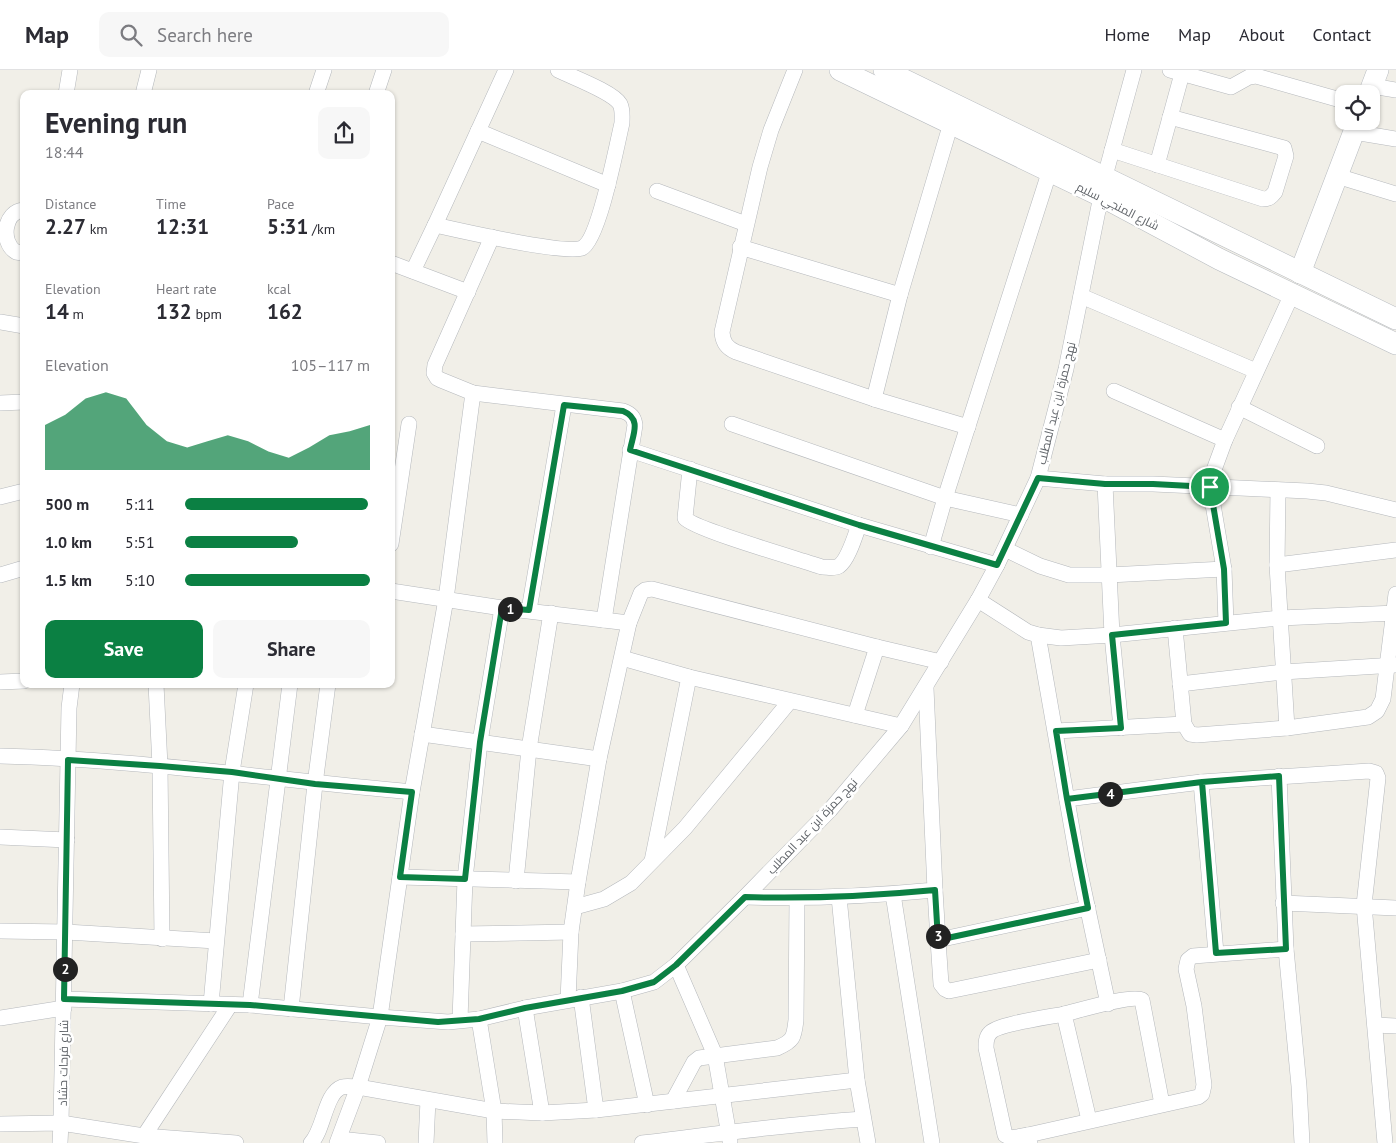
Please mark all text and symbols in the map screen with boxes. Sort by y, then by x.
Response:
search box [99,12,449,57]
text: Map [25,19,69,50]
icon: search [117,21,145,49]
text: Search here [157,23,253,47]
text: Home [1104,23,1150,46]
text: Map [1178,23,1211,46]
text: About [1239,23,1285,46]
text: Contact [1313,23,1371,46]
map controls [1335,85,1380,130]
button: locate [1335,85,1380,130]
text: Evening run [45,104,187,141]
button: share [318,107,370,159]
text: 18:44 [45,142,83,162]
street label: شارع المنجي سليم [1073,179,1162,236]
text: Distance [45,195,96,213]
text: Time [156,195,186,213]
text: Pace [267,195,294,213]
text: 2.27 [45,213,86,240]
text: 12:31 [156,213,209,240]
text: 5:31 [267,213,308,240]
text: km [86,220,108,238]
text: /km [308,220,335,238]
text: Elevation [45,280,101,298]
text: Heart rate [156,280,217,298]
text: kcal [267,280,291,298]
text: 14 [45,298,69,325]
text: 132 [156,298,192,325]
text: 162 [267,298,303,325]
text: m [69,305,84,323]
text: bpm [192,305,222,323]
street label: نهج حمزة ابن عبد المطلب [1034,340,1079,466]
text: Elevation [45,355,109,375]
text: 105–117 m [291,355,370,375]
pin [1189,466,1231,508]
icon: arrive [1196,473,1224,501]
text: 500 m [45,494,89,514]
text: 5:11 [125,494,155,514]
text: 1.0 km [45,532,92,552]
text: 5:51 [125,532,155,552]
text: 1.5 km [45,570,92,590]
text: 5:10 [125,570,155,590]
pin: 1 [498,596,522,622]
text: 1 [507,600,514,618]
button: Save [45,620,203,678]
button: Share [213,620,370,678]
street label: نهج حمزة ابن عبد المطلب [764,775,861,878]
pin: 4 [1098,782,1122,806]
text: 4 [1107,785,1114,803]
pin: 3 [926,924,950,948]
text: 3 [935,927,942,945]
pin: 2 [52,956,78,982]
text: 2 [62,960,69,978]
street label: شارع فرحات حشاد [55,1020,72,1106]

